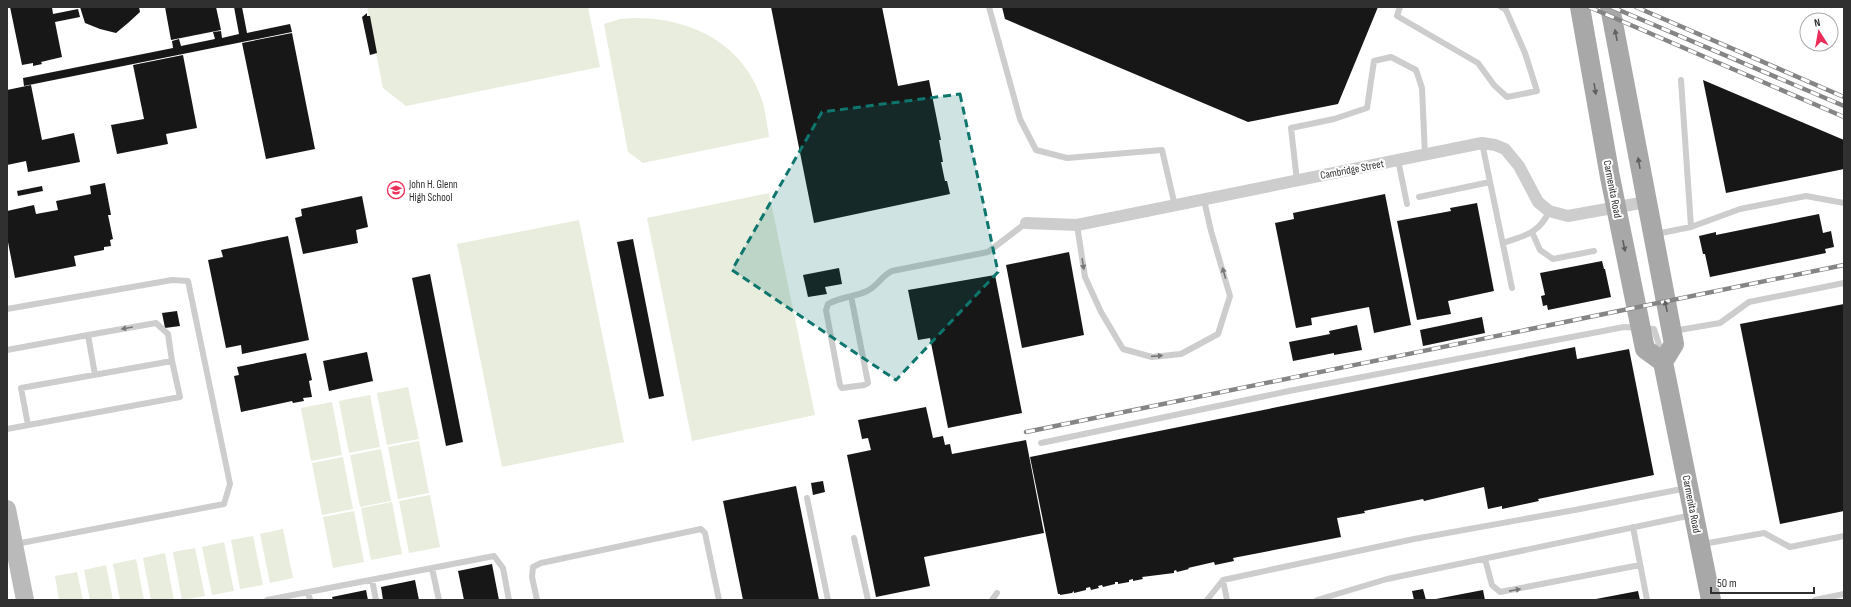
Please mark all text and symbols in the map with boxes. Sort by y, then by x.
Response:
north arrow [1799,12,1839,52]
text: N [1813,16,1821,30]
one-way arrow [1613,29,1619,42]
one-way arrow [1592,83,1598,95]
street label: Cambridge Street [1319,157,1386,182]
one-way arrow [1636,157,1642,169]
street label: Carmenita Road [1601,159,1625,219]
place label: John H. Glenn High School [408,178,458,204]
school or university icon: John H. Glenn High School [386,180,406,200]
one-way arrow [1621,240,1627,252]
one-way arrow [1080,257,1086,270]
one-way arrow [1221,267,1227,279]
one-way arrow [1663,299,1669,312]
one-way arrow [121,325,133,331]
one-way arrow [1151,353,1163,360]
street label: Carmenita Road [1680,474,1704,534]
scale bar [1711,569,1814,595]
text: 50 m [1717,576,1737,591]
one-way arrow [1509,586,1521,592]

